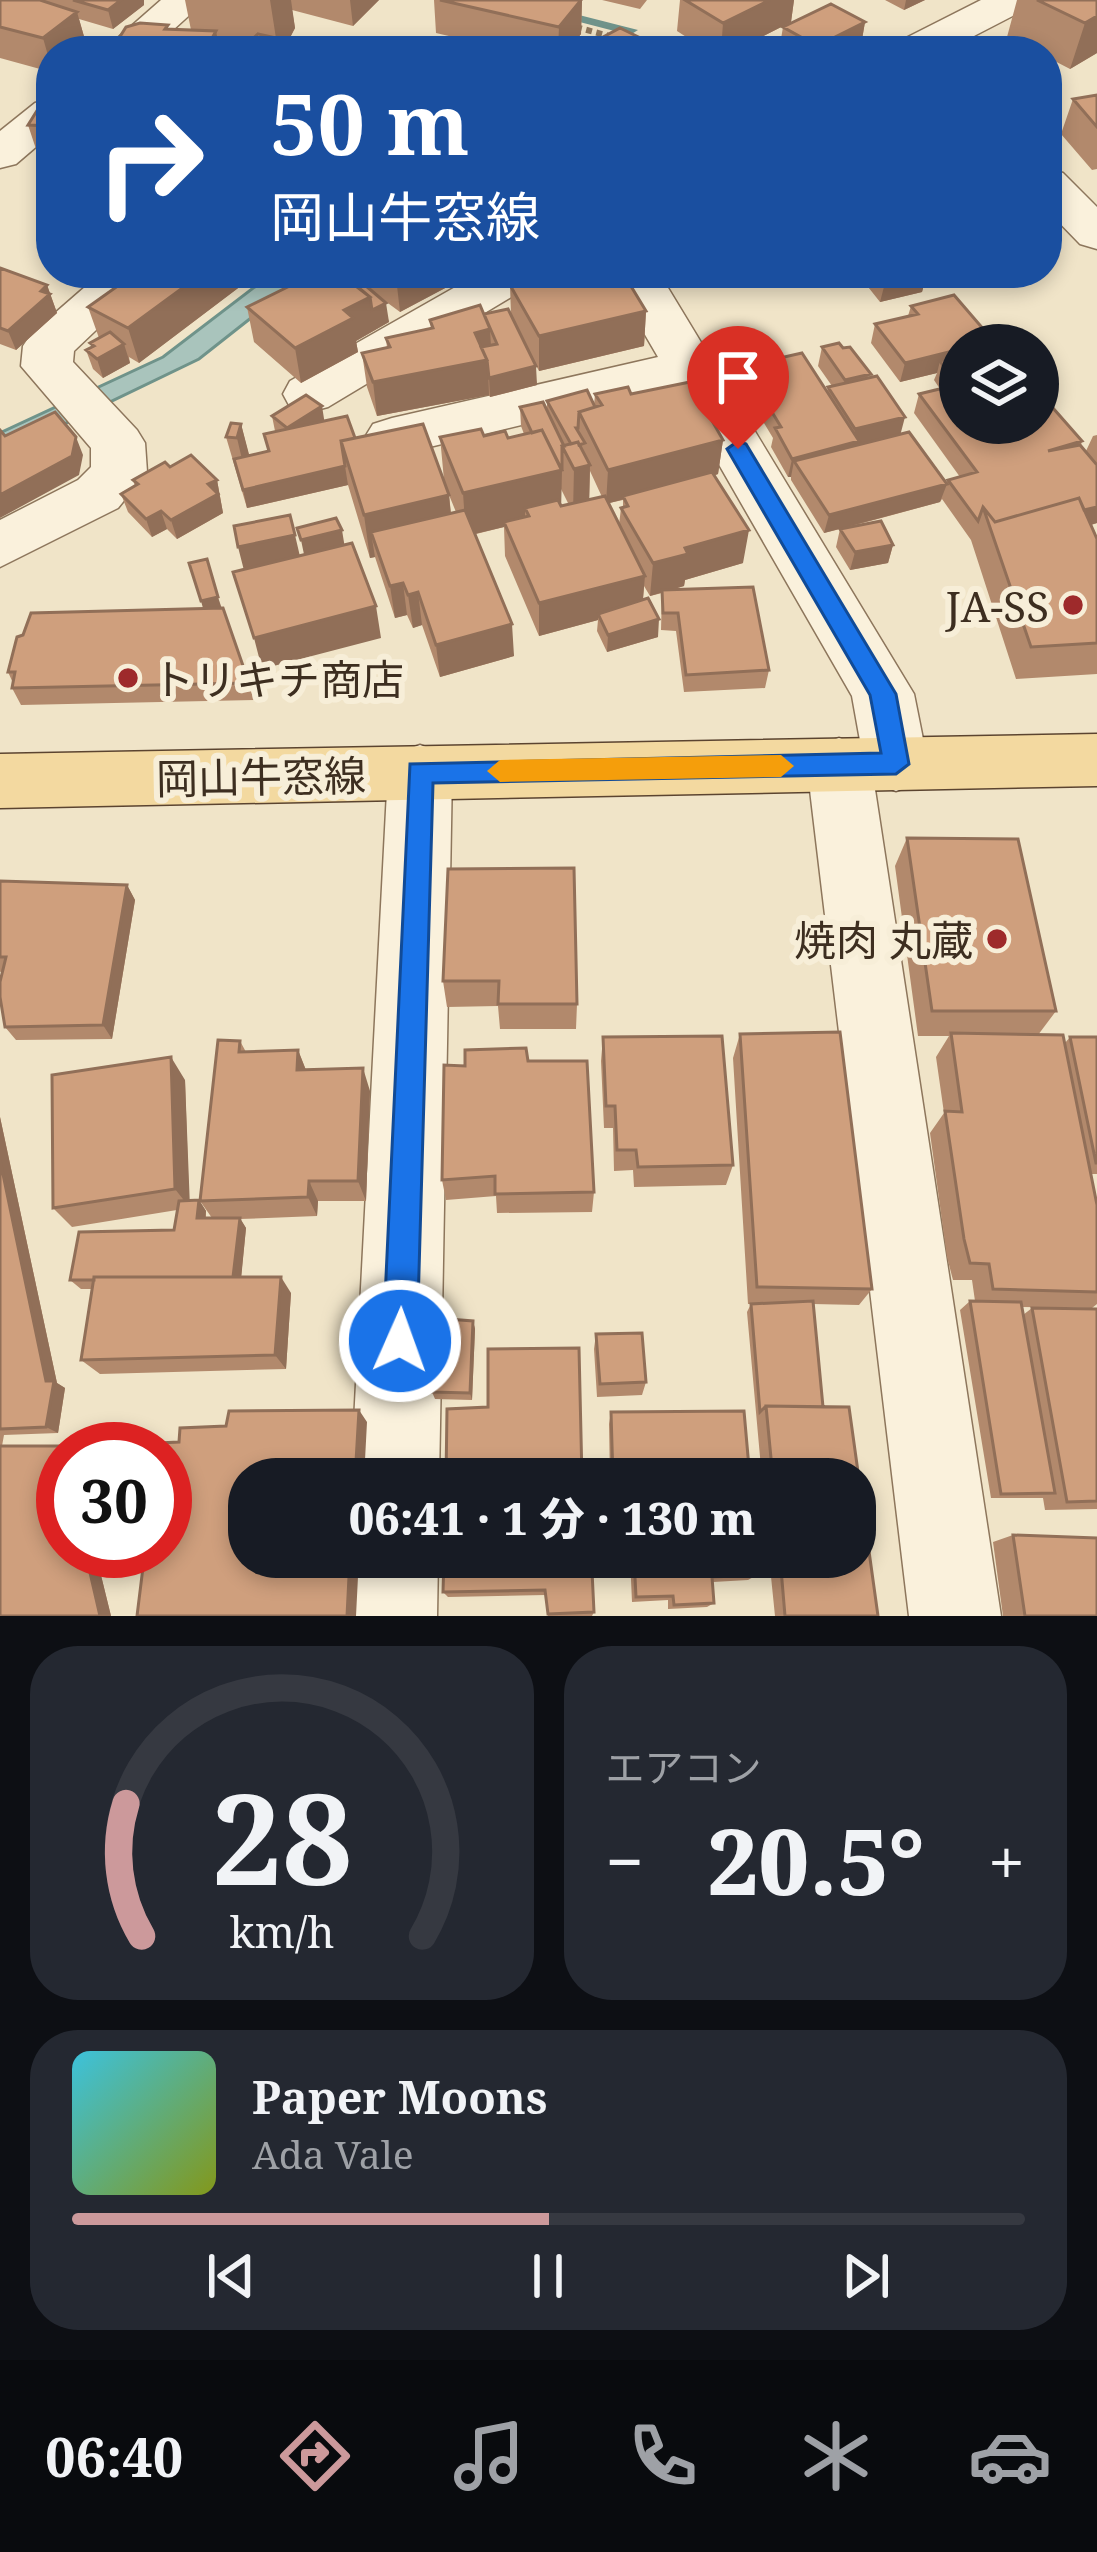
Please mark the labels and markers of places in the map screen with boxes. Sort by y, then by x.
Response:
pin [687,326,789,449]
place label: JA-SS [945,577,1049,634]
marker: JA-SS [1060,592,1086,618]
place label: トリキチ商店 [152,650,404,707]
marker: トリキチ商店 [115,665,141,691]
place label: 焼肉 丸蔵 [794,911,973,968]
marker: 焼肉 丸蔵 [984,926,1010,952]

